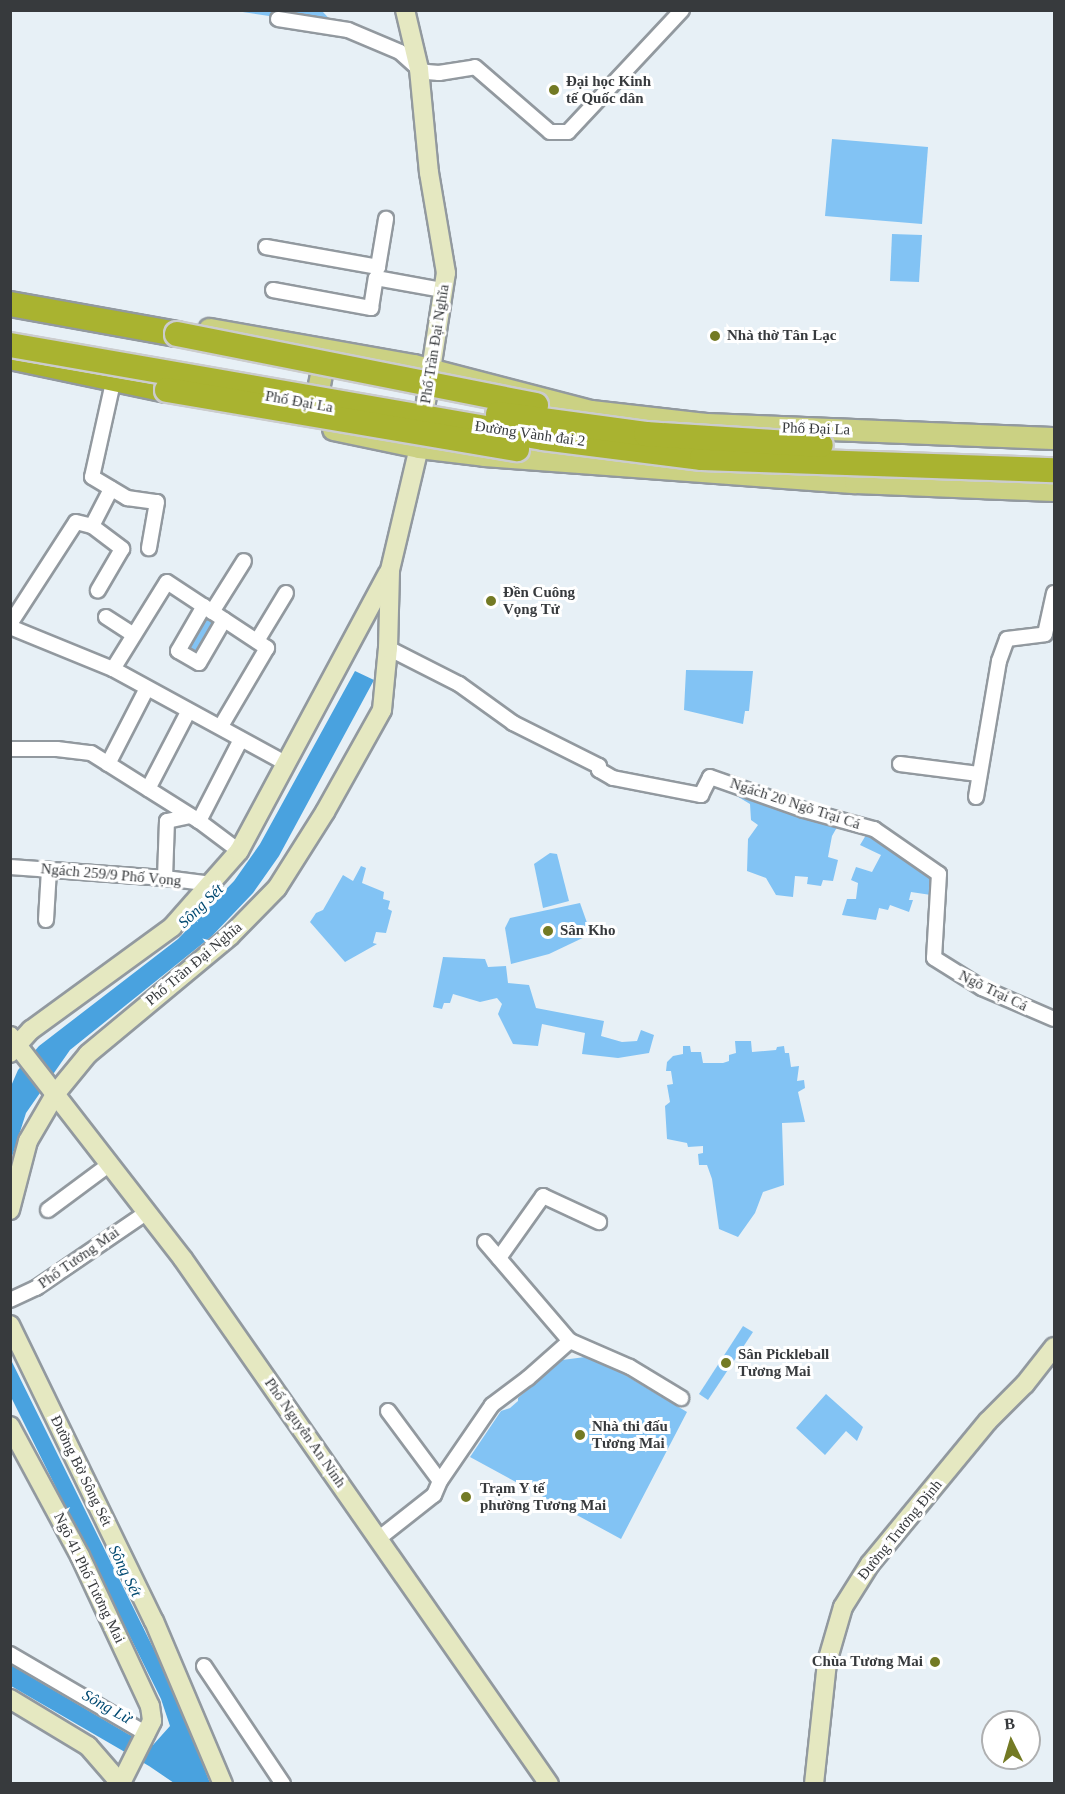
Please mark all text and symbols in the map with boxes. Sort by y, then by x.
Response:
place label: Đại học Kinh tế Quốc dân [566,72,651,107]
marker: Đại học Kinh tế Quốc dân [547,83,561,97]
street label: Phố Trần Đại Nghĩa [417,283,453,405]
place label: Nhà thờ Tân Lạc [727,327,837,345]
marker: Nhà thờ Tân Lạc [708,329,722,343]
street label: Phố Đại La [264,387,334,417]
street label: Đường Vành đai 2 [474,417,586,451]
street label: Phố Đại La [782,419,850,439]
place label: Đền Cuông Vọng Tử [503,583,575,618]
marker: Đền Cuông Vọng Tử [484,594,498,608]
street label: Ngách 20 Ngõ Trại Cá [728,774,862,834]
street label: Ngách 259/9 Phố Vọng [40,860,182,890]
water label: Sông Sét [174,880,228,932]
street label: Phố Trần Đại Nghĩa [142,918,246,1010]
place label: Sân Kho [560,922,615,940]
marker: Sân Kho [541,924,555,938]
street label: Ngõ Trại Cá [956,967,1030,1015]
street label: Phố Tương Mai [35,1223,123,1293]
place label: Sân Pickleball Tương Mai [738,1345,829,1380]
marker: Sân Pickleball Tương Mai [719,1356,733,1370]
street label: Phố Nguyễn An Ninh [260,1374,350,1492]
street label: Đường Bờ Sông Sét [46,1413,116,1529]
place label: Nhà thi đấu Tương Mai [592,1417,668,1452]
marker: Nhà thi đấu Tương Mai [573,1428,587,1442]
street label: Đường Trương Định [854,1476,946,1584]
place label: Trạm Y tế phường Tương Mai [480,1479,606,1514]
marker: Trạm Y tế phường Tương Mai [457,1488,475,1506]
street label: Ngõ 41 Phố Tương Mai [49,1510,129,1646]
water label: Sông Sét [104,1542,146,1600]
place label: Chùa Tương Mai [812,1653,923,1671]
marker: Chùa Tương Mai [928,1655,942,1669]
water label: Sông Lừ [79,1686,135,1728]
north arrow [981,1710,1041,1770]
text: B [1003,1715,1016,1732]

